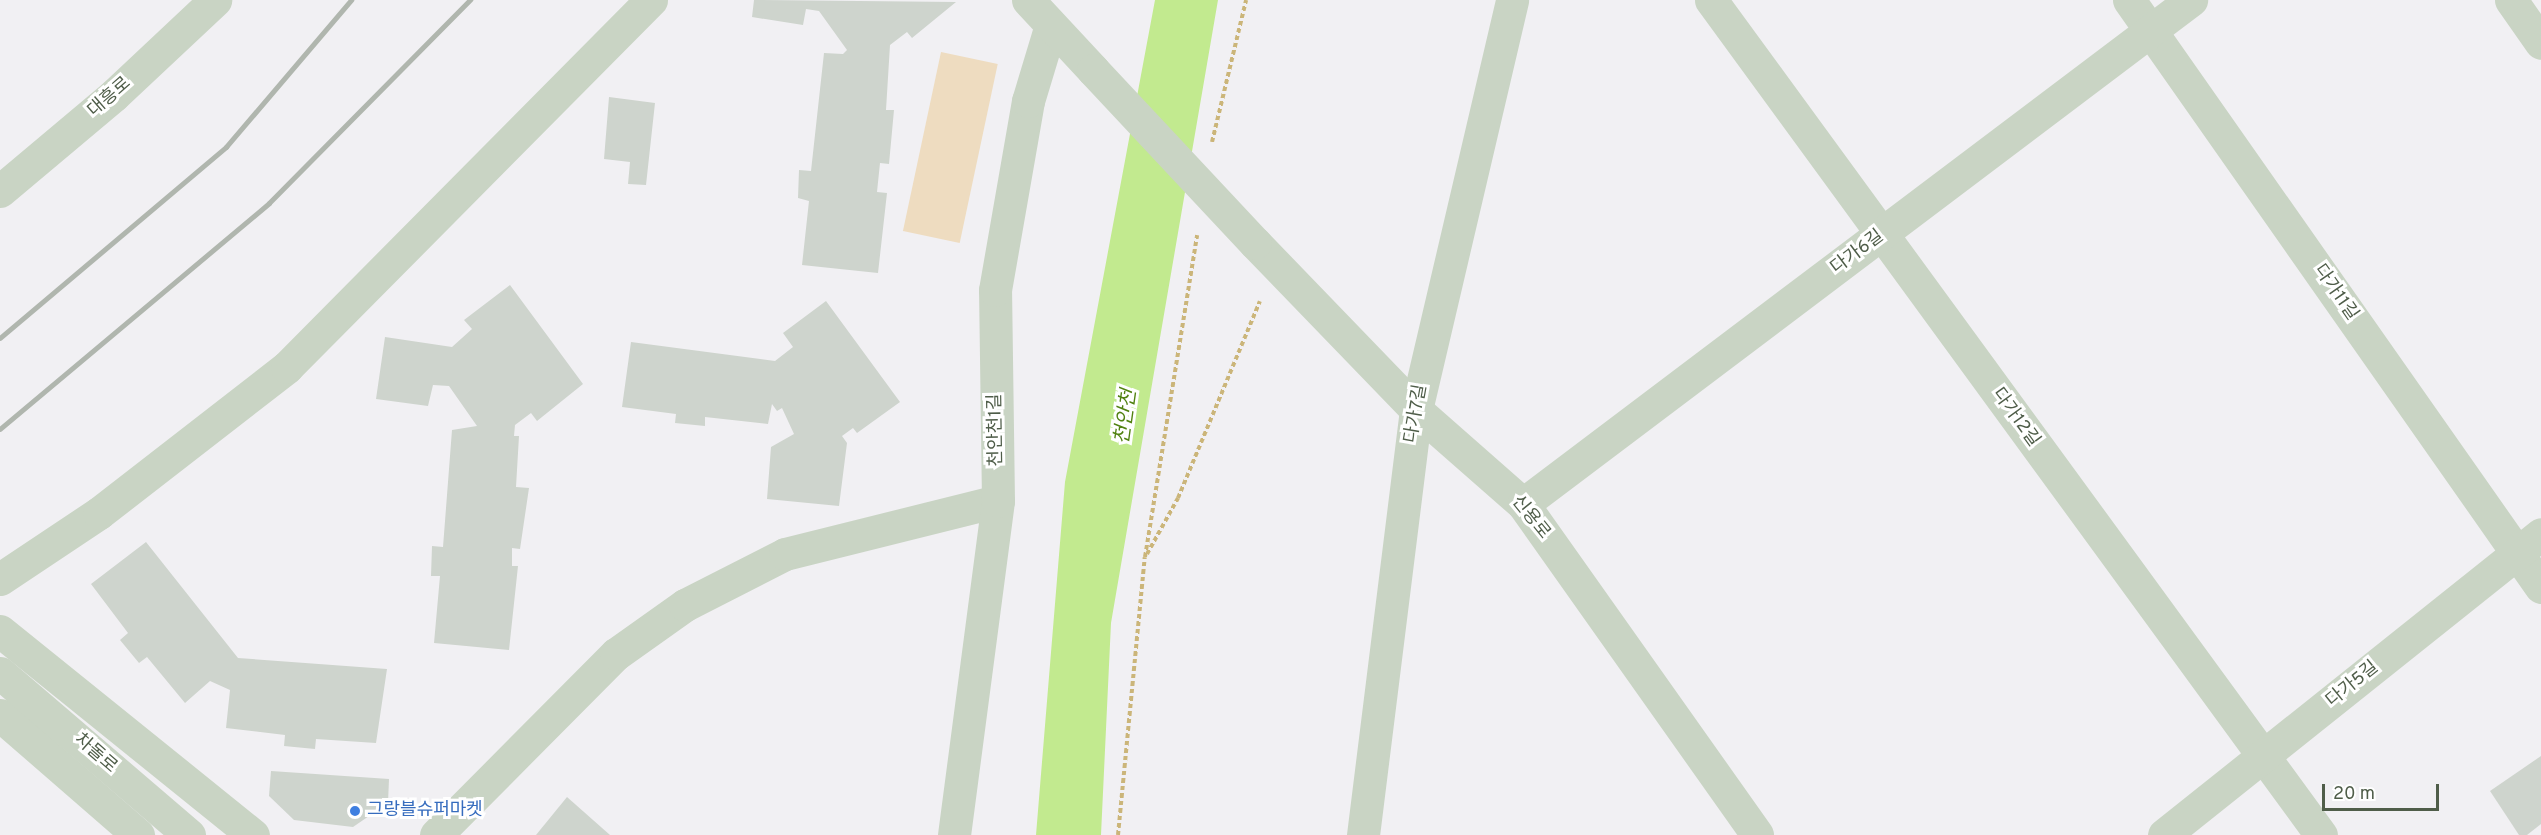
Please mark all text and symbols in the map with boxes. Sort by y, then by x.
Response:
street label: 대흥로 [84,74,136,122]
street label: 다가6길 [1827,226,1889,280]
street label: 다가11길 [2308,261,2362,325]
street label: 다가7길 [1401,383,1433,445]
street label: 다가12길 [1986,384,2044,452]
water label: 천안천 [1111,388,1143,446]
street label: 천안천1길 [986,393,1008,467]
street label: 신용로 [1506,492,1554,544]
street label: 다가5길 [2323,657,2383,713]
street label: 차돌로 [69,730,121,778]
scale bar [2325,772,2442,810]
text: 20 m [2333,783,2375,806]
place label: 그랑블슈퍼마켓 [367,800,483,822]
marker: 그랑블슈퍼마켓 [348,804,362,818]

